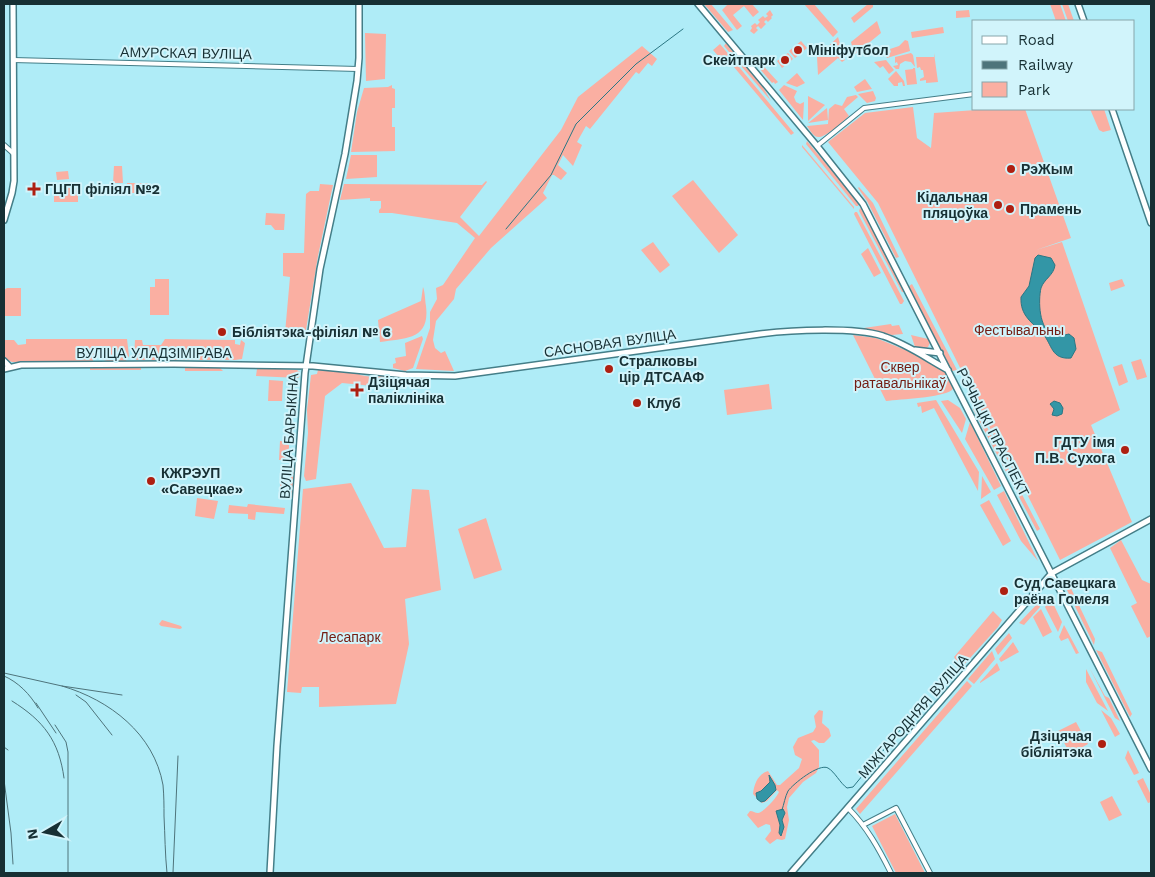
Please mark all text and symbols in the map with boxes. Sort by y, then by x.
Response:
legend [972,20,1135,110]
text: Road [1018,31,1055,49]
place label: Мініфутбол [808,42,889,58]
street label: АМУРСКАЯ ВУЛІЦА [120,44,253,62]
marker: Мініфутбол [792,44,804,56]
place label: Скейтпарк [703,52,776,68]
marker: Скейтпарк [779,54,791,66]
text: Railway [1018,56,1073,74]
text: Park [1018,81,1051,99]
place label: РэЖым [1021,161,1073,177]
marker: РэЖым [1005,163,1017,175]
place label: ГЦГП філіял №2 [45,181,160,197]
marker: ГЦГП філіял №2 [27,182,41,196]
place label: Кідальная пляцоўка [917,189,988,221]
marker: Кідальная пляцоўка [992,199,1004,211]
place label: Прамень [1020,201,1082,217]
marker: Прамень [1004,203,1016,215]
park label: Фестывальны [974,322,1064,338]
place label: Бібліятэка-філіял № 6 [232,324,391,340]
marker: Бібліятэка-філіял № 6 [216,326,228,338]
street label: САСНОВАЯ ВУЛІЦА [543,326,678,360]
street label: ВУЛІЦА УЛАДЗІМІРАВА [76,345,232,361]
place label: Стралковы цір ДТСААФ [619,353,704,385]
park label: Сквер ратавальнікаў [854,359,946,391]
marker: Стралковы цір ДТСААФ [603,363,615,375]
street label: РЭЧЫЦКІ ПРАСПЕКТ [954,365,1033,499]
street label: ВУЛІЦА БАРЫКІНА [277,372,301,500]
place label: Дзіцячая паліклініка [368,374,444,406]
marker: Дзіцячая паліклініка [350,383,364,397]
place label: Клуб [647,395,681,411]
marker: Клуб [631,397,643,409]
place label: ГДТУ імя П.В. Сухога [1035,434,1115,466]
marker: ГДТУ імя П.В. Сухога [1119,444,1131,456]
place label: КЖРЭУП «Савецкае» [161,465,243,497]
marker: КЖРЭУП «Савецкае» [145,475,157,487]
place label: Суд Савецкага раёна Гомеля [1014,575,1116,607]
marker: Суд Савецкага раёна Гомеля [998,585,1010,597]
park label: Лесапарк [319,629,381,645]
street label: МІЖГАРОДНЯЯ ВУЛІЦА [855,650,972,781]
place label: Дзіцячая бібліятэка [1021,728,1092,760]
marker: Дзіцячая бібліятэка [1096,738,1108,750]
north arrow [20,807,70,857]
text: N [23,828,41,840]

